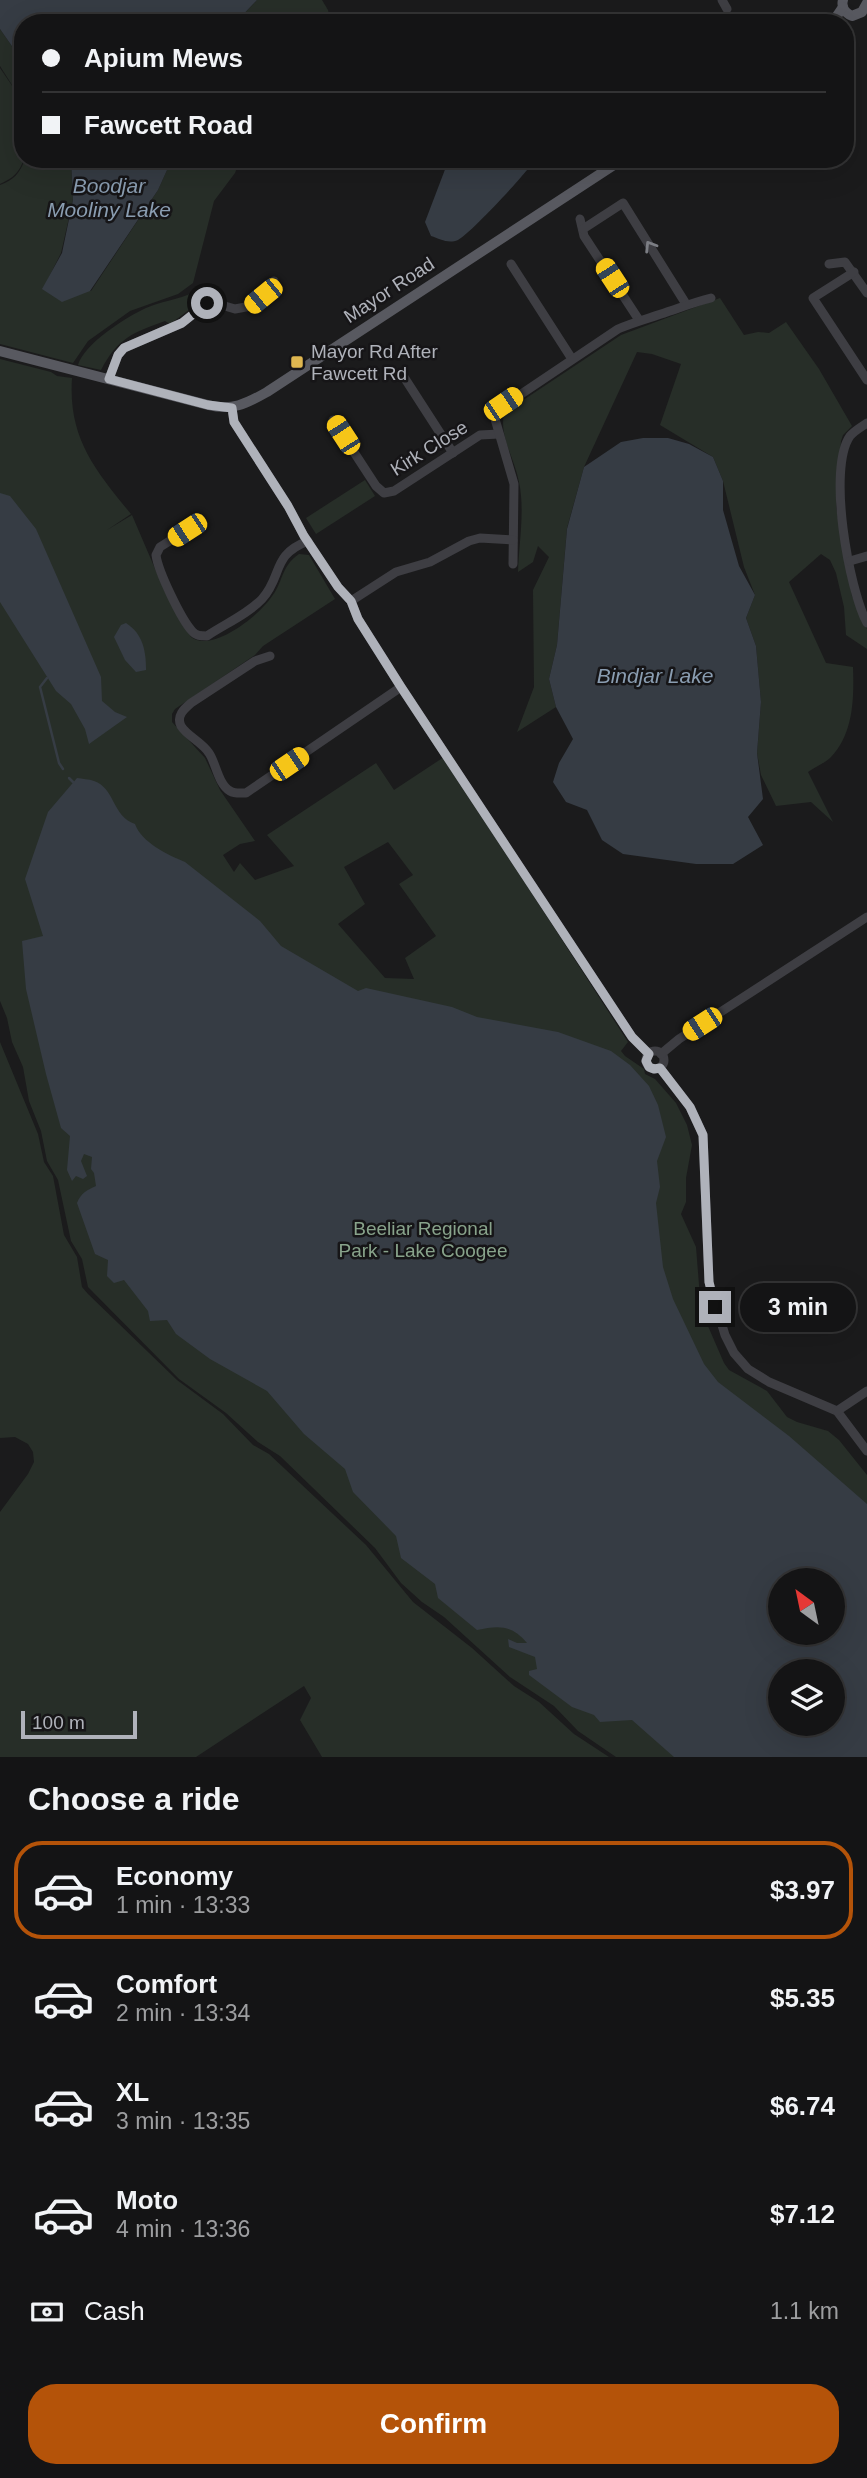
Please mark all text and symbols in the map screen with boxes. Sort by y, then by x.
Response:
text: Apium Mews [84,43,243,73]
text: Fawcett Road [84,110,253,140]
water label: Boodjar Mooliny Lake [47,174,171,221]
one-way arrow [645,240,658,253]
street label: Mayor Road [340,253,438,327]
car [592,255,633,301]
car [241,275,286,317]
route start [191,287,223,319]
place label: Mayor Rd After Fawcett Rd [311,341,438,384]
marker: Mayor Rd After Fawcett Rd [289,354,305,370]
car [480,384,527,424]
car [323,412,364,458]
street label: Kirk Close [387,416,471,480]
car [164,510,211,550]
water label: Bindjar Lake [597,664,713,687]
car [266,744,313,784]
car [679,1004,726,1044]
park label: Beeliar Regional Park - Lake Coogee [339,1218,508,1261]
callout: 3 min [740,1282,855,1332]
route end [699,1291,731,1323]
text: 3 min [768,1294,828,1320]
north arrow [768,1568,845,1645]
map controls [768,1568,845,1736]
button: layers [768,1659,845,1736]
scale bar [21,1708,136,1740]
text: 100 m [32,1712,85,1733]
text: Choose a ride [28,1781,240,1817]
icon: car [32,1859,95,1922]
text: Economy [116,1861,233,1891]
text: $3.97 [770,1875,835,1905]
text: 1 min · 13:33 [116,1892,250,1918]
icon: car [32,1967,95,2030]
text: Comfort [116,1969,217,1999]
text: $5.35 [770,1983,835,2013]
text: 2 min · 13:34 [116,2000,250,2026]
icon: car [32,2075,95,2138]
text: XL [116,2077,149,2107]
text: $6.74 [770,2091,835,2121]
text: 3 min · 13:35 [116,2108,250,2134]
icon: car [32,2183,95,2246]
text: Moto [116,2185,178,2215]
text: $7.12 [770,2199,835,2229]
text: 4 min · 13:36 [116,2216,250,2242]
icon: cash [28,2293,66,2331]
text: Cash [84,2296,145,2326]
text: 1.1 km [770,2298,839,2324]
button: Confirm [28,2384,839,2464]

